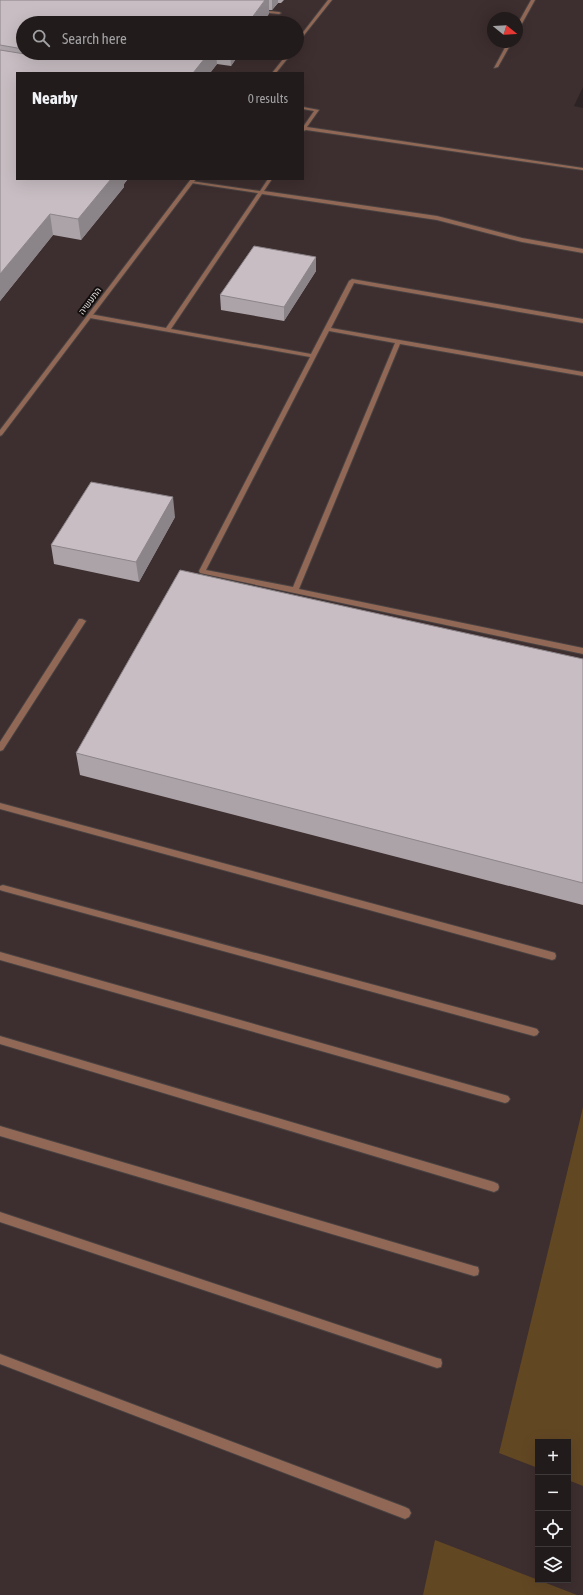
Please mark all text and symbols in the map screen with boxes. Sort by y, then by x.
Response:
north arrow [487,12,523,48]
search box [16,16,304,60]
icon: search [30,27,52,49]
text: Search here [62,30,127,47]
text: Nearby [32,88,78,108]
text: 0 results [248,91,288,106]
street label: התעשיה [77,285,103,317]
map controls [535,1439,571,1583]
button: + [535,1439,571,1475]
button: − [535,1475,571,1511]
button: locate [535,1511,571,1547]
button: layers [535,1547,571,1583]

